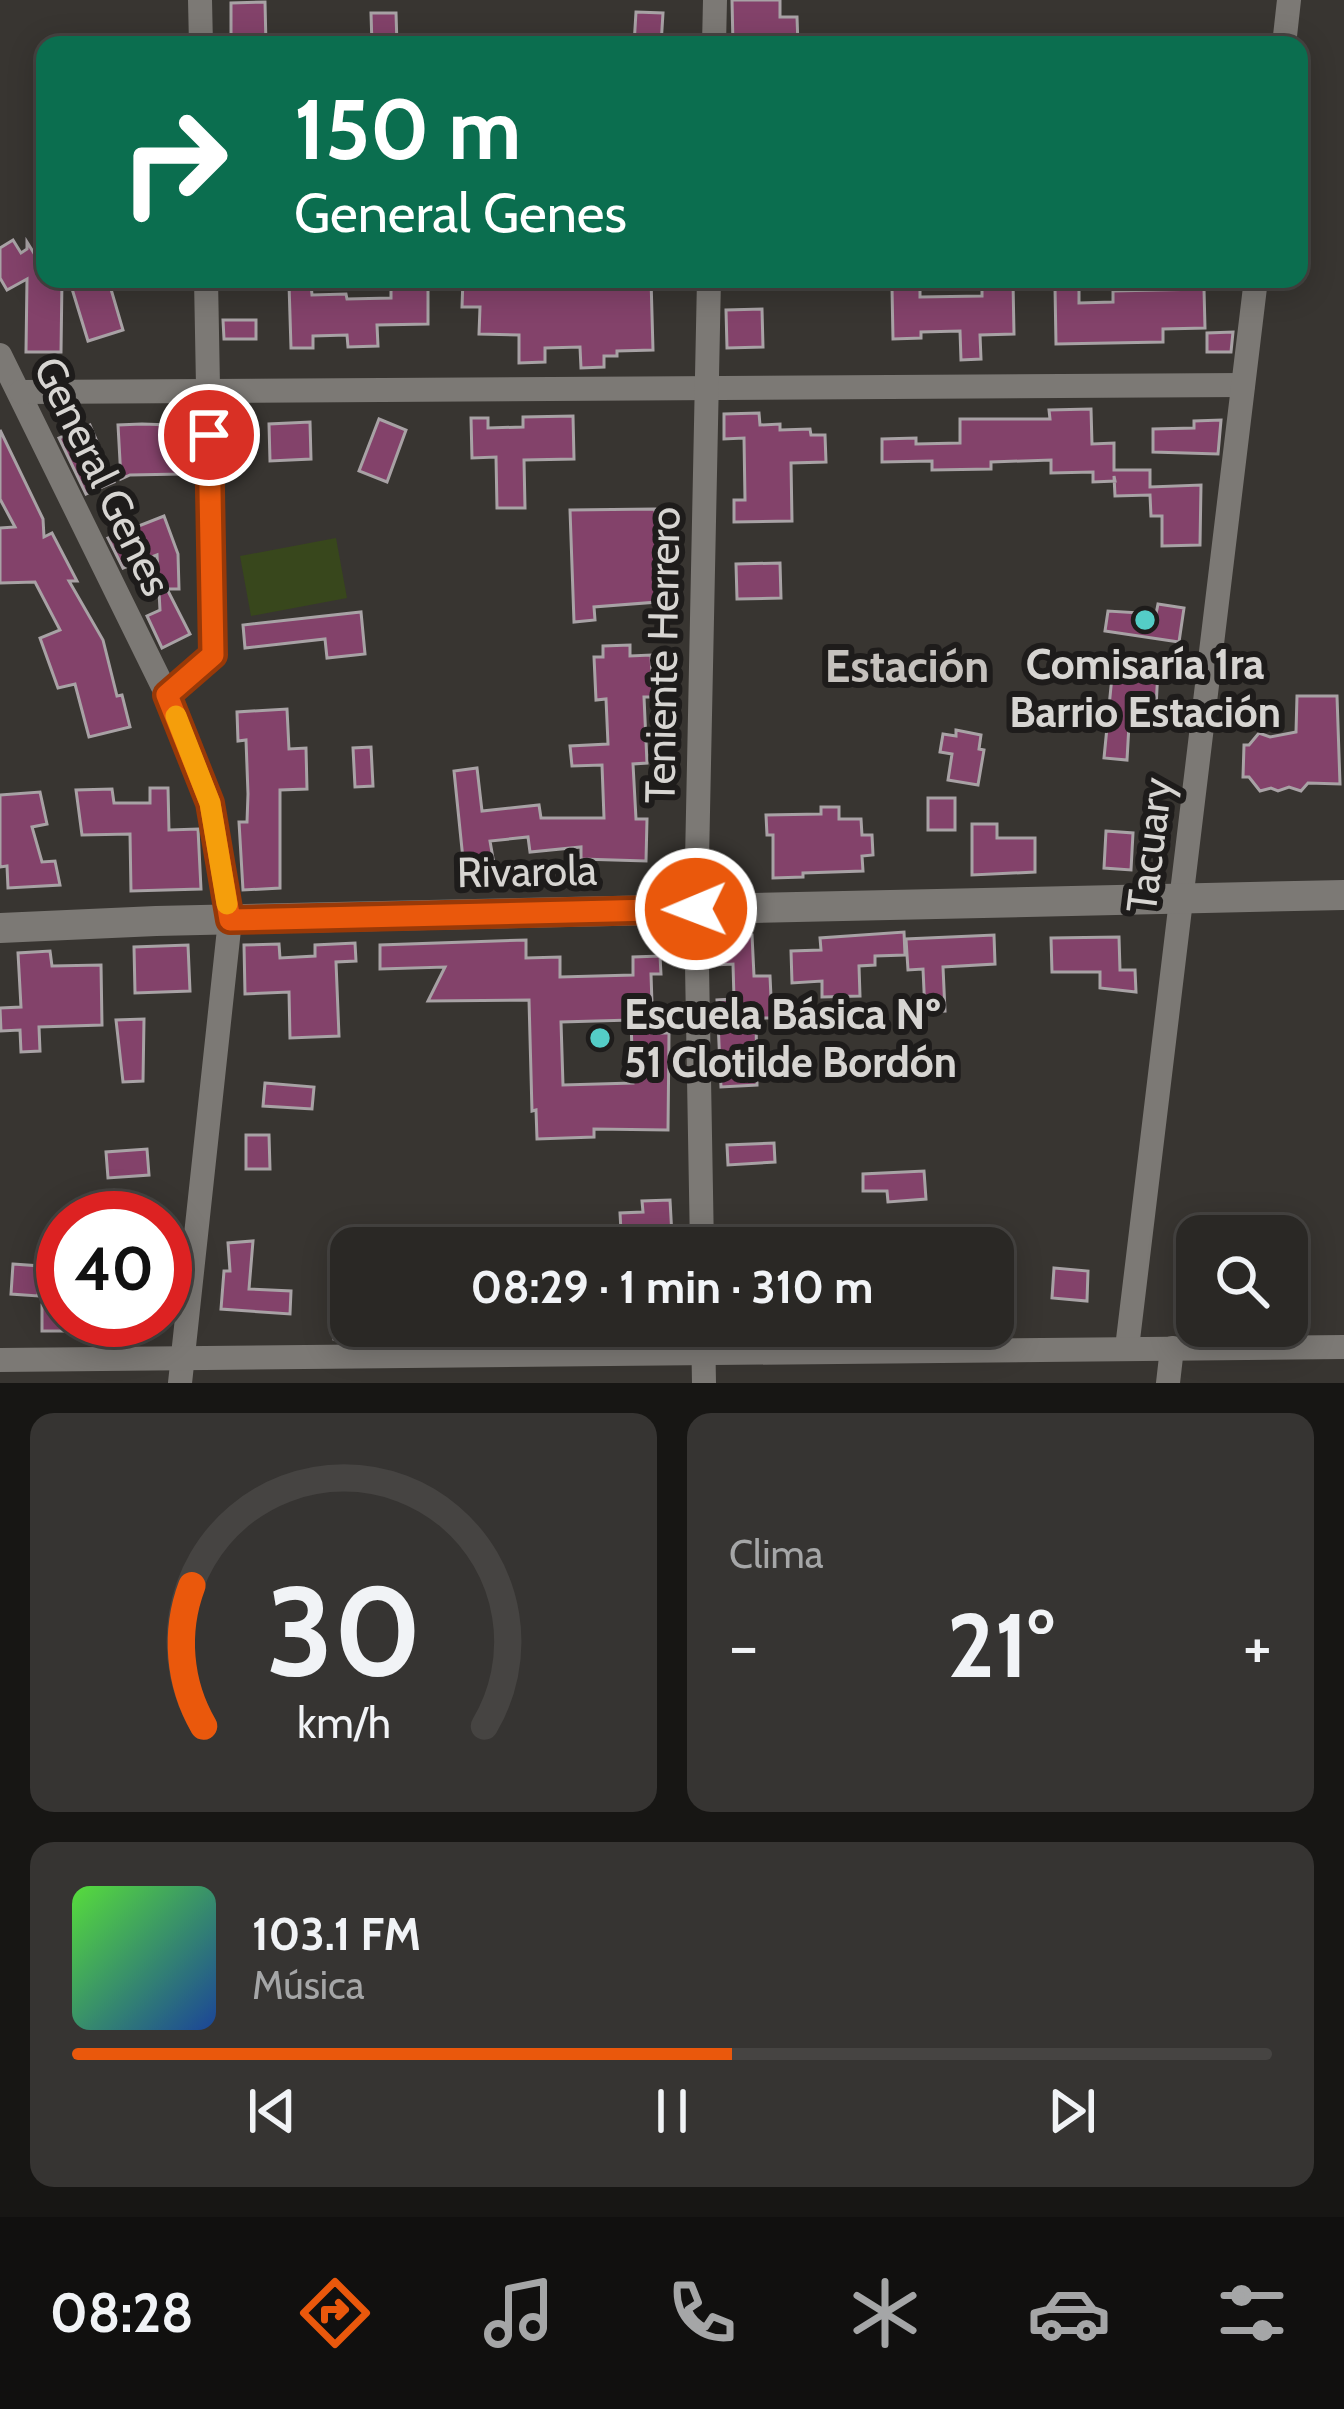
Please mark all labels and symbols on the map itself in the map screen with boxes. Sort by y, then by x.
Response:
street label: General Genes [23,348,183,604]
pin [158,384,260,486]
street label: Teniente Herrero [633,506,691,804]
marker: Comisaría 1ra Barrio Estación [1132,607,1158,633]
place label: Comisaría 1ra Barrio Estación [1009,638,1281,738]
district label: Estación [825,639,989,693]
street label: Tacuary [1115,774,1183,916]
street label: Rivarola [456,844,598,898]
position arrow [633,846,759,972]
place label: Escuela Básica Nº 51 Clotilde Bordón [624,988,957,1088]
marker: Escuela Básica Nº 51 Clotilde Bordón [587,1025,613,1051]
speed limit sign: 40 [36,1191,192,1347]

